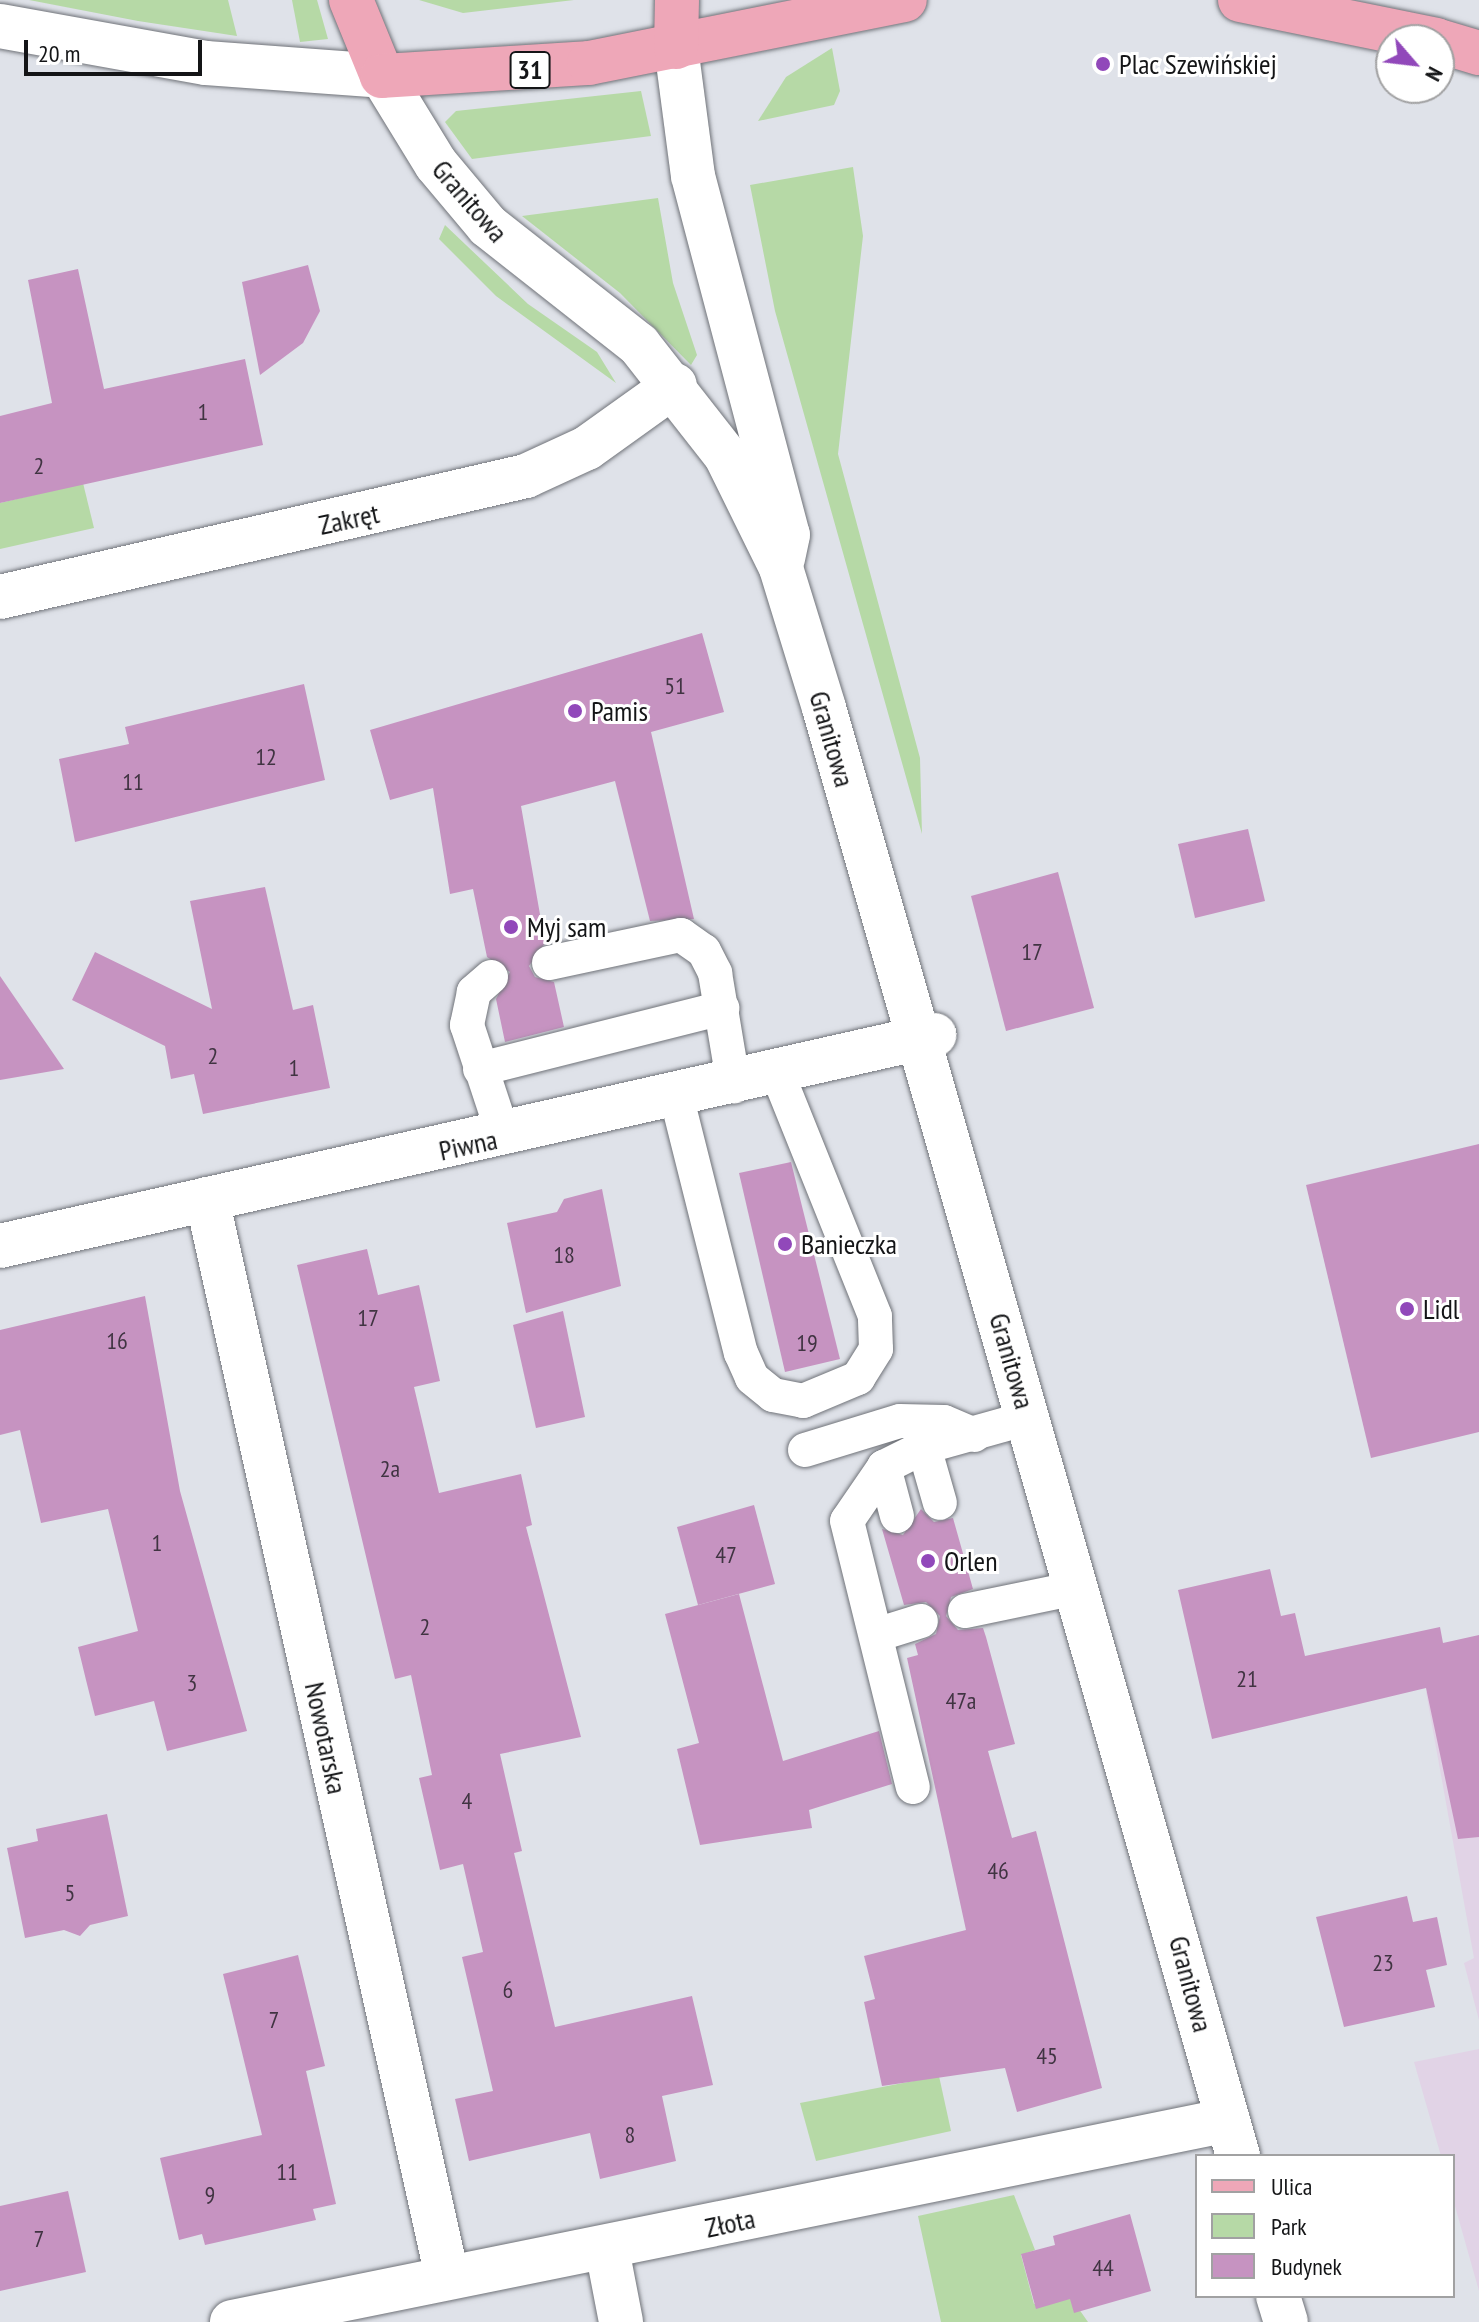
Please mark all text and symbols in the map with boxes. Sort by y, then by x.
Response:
scale bar [28,24,206,74]
north arrow [1375,24,1455,104]
text: 20 m [38,38,80,69]
place label: Plac Szewińskiej [1119,47,1277,81]
road number: 31 [508,48,552,92]
marker: Plac Szewińskiej [1094,55,1112,73]
text: N [1419,62,1450,86]
street label: Granitowa [425,153,515,249]
house number: 1 [198,398,208,426]
house number: 2 [34,452,44,480]
street label: Zakręt [316,496,382,542]
house number: 51 [664,672,686,700]
street label: Granitowa [802,687,862,791]
place label: Pamis [591,694,648,728]
marker: Pamis [566,702,584,720]
house number: 12 [255,743,277,771]
house number: 11 [122,768,144,796]
place label: Myj sam [527,910,606,944]
marker: Myj sam [502,918,520,936]
house number: 17 [1021,938,1043,966]
house number: 2 [208,1042,218,1070]
house number: 1 [289,1054,299,1082]
street label: Piwna [436,1122,500,1168]
place label: Banieczka [801,1227,897,1261]
marker: Banieczka [776,1235,794,1253]
house number: 18 [553,1241,575,1269]
place label: Lidl [1423,1292,1459,1326]
marker: Lidl [1398,1300,1416,1318]
house number: 17 [357,1304,379,1332]
street label: Granitowa [982,1309,1042,1413]
house number: 16 [106,1327,128,1355]
house number: 19 [796,1329,818,1357]
house number: 2a [380,1455,400,1483]
house number: 1 [152,1529,162,1557]
house number: 47 [715,1541,737,1569]
place label: Orlen [944,1544,997,1578]
marker: Orlen [919,1552,937,1570]
house number: 2 [420,1613,430,1641]
house number: 21 [1236,1665,1258,1693]
house number: 3 [187,1669,197,1697]
street label: Nowotarska [298,1679,354,1797]
house number: 47a [946,1687,976,1715]
house number: 4 [462,1787,472,1815]
house number: 46 [987,1857,1009,1885]
house number: 5 [65,1879,75,1907]
street label: Granitowa [1162,1932,1220,2036]
house number: 23 [1372,1949,1394,1977]
house number: 6 [503,1976,513,2004]
house number: 7 [269,2006,279,2034]
house number: 45 [1036,2042,1058,2070]
house number: 8 [625,2121,635,2149]
legend [1195,2154,1455,2298]
house number: 11 [276,2158,298,2186]
text: Ulica [1271,2171,1312,2202]
house number: 9 [205,2181,215,2209]
street label: Złota [702,2201,758,2245]
text: Park [1271,2211,1307,2242]
house number: 7 [34,2225,44,2253]
text: Budynek [1271,2251,1342,2282]
house number: 44 [1092,2254,1114,2282]

